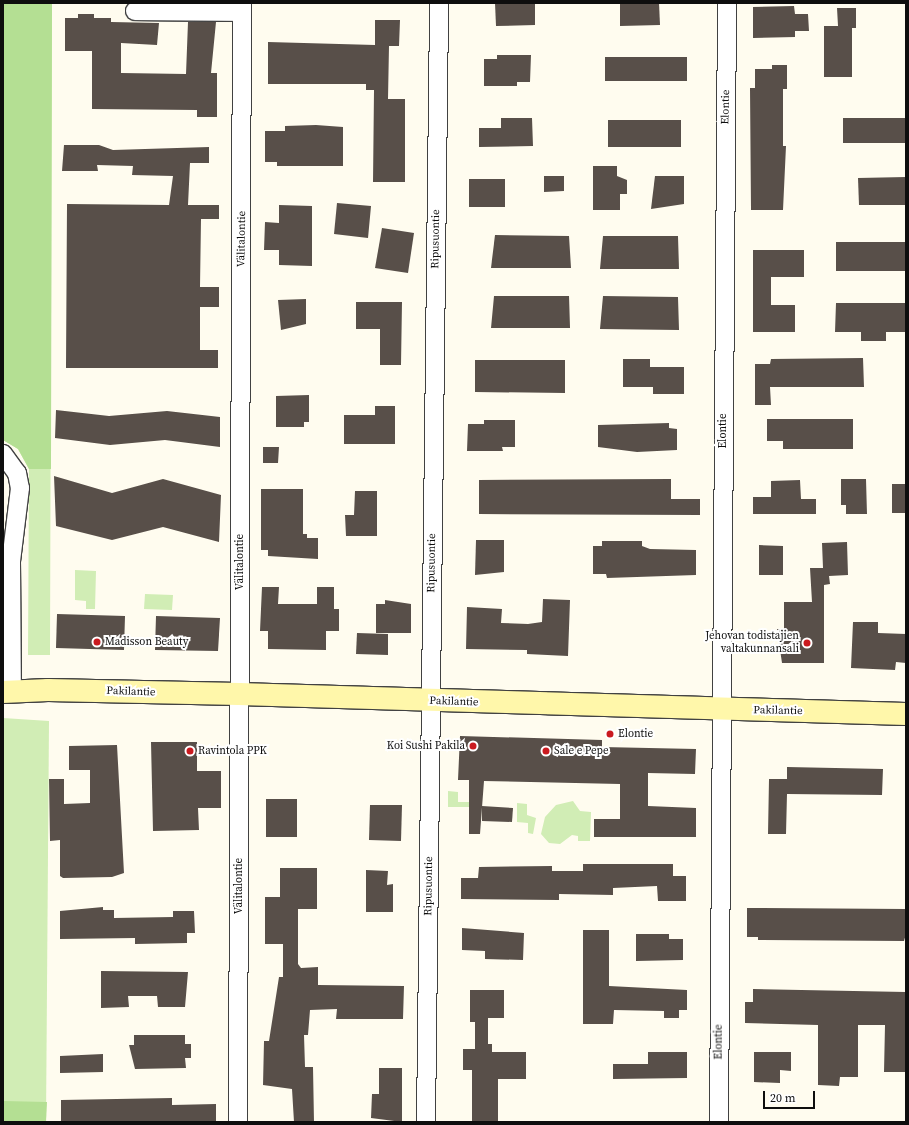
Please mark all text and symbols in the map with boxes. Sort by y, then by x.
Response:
street label: Elontie [719,89,733,125]
street label: Ripusuontie [429,209,443,269]
street label: Välitalontie [235,211,249,267]
street label: Elontie [716,413,730,449]
street label: Ripusuontie [425,533,439,593]
street label: Välitalontie [233,534,247,590]
place label: Jehovan todistajien valtakunnansali [705,630,799,656]
place label: Madisson Beauty [105,635,188,649]
marker: Madisson Beauty [92,637,102,647]
marker: Jehovan todistajien valtakunnansali [802,638,812,648]
street label: Pakilantie [106,685,156,699]
street label: Pakilantie [429,695,479,709]
street label: Pakilantie [753,704,803,718]
place label: Elontie [618,727,653,741]
marker: Elontie [605,729,615,739]
place label: Koi Sushi Pakila [387,739,465,753]
marker: Koi Sushi Pakila [468,741,478,751]
place label: Ravintola PPK [198,744,267,758]
place label: Sale e Pepe [554,744,609,758]
marker: Ravintola PPK [185,746,195,756]
marker: Sale e Pepe [541,746,551,756]
street label: Ripusuontie [422,856,436,916]
street label: Välitalontie [232,858,246,914]
street label: Elontie [712,1024,726,1060]
scale bar [765,1083,817,1109]
text: 20 m [770,1090,796,1106]

